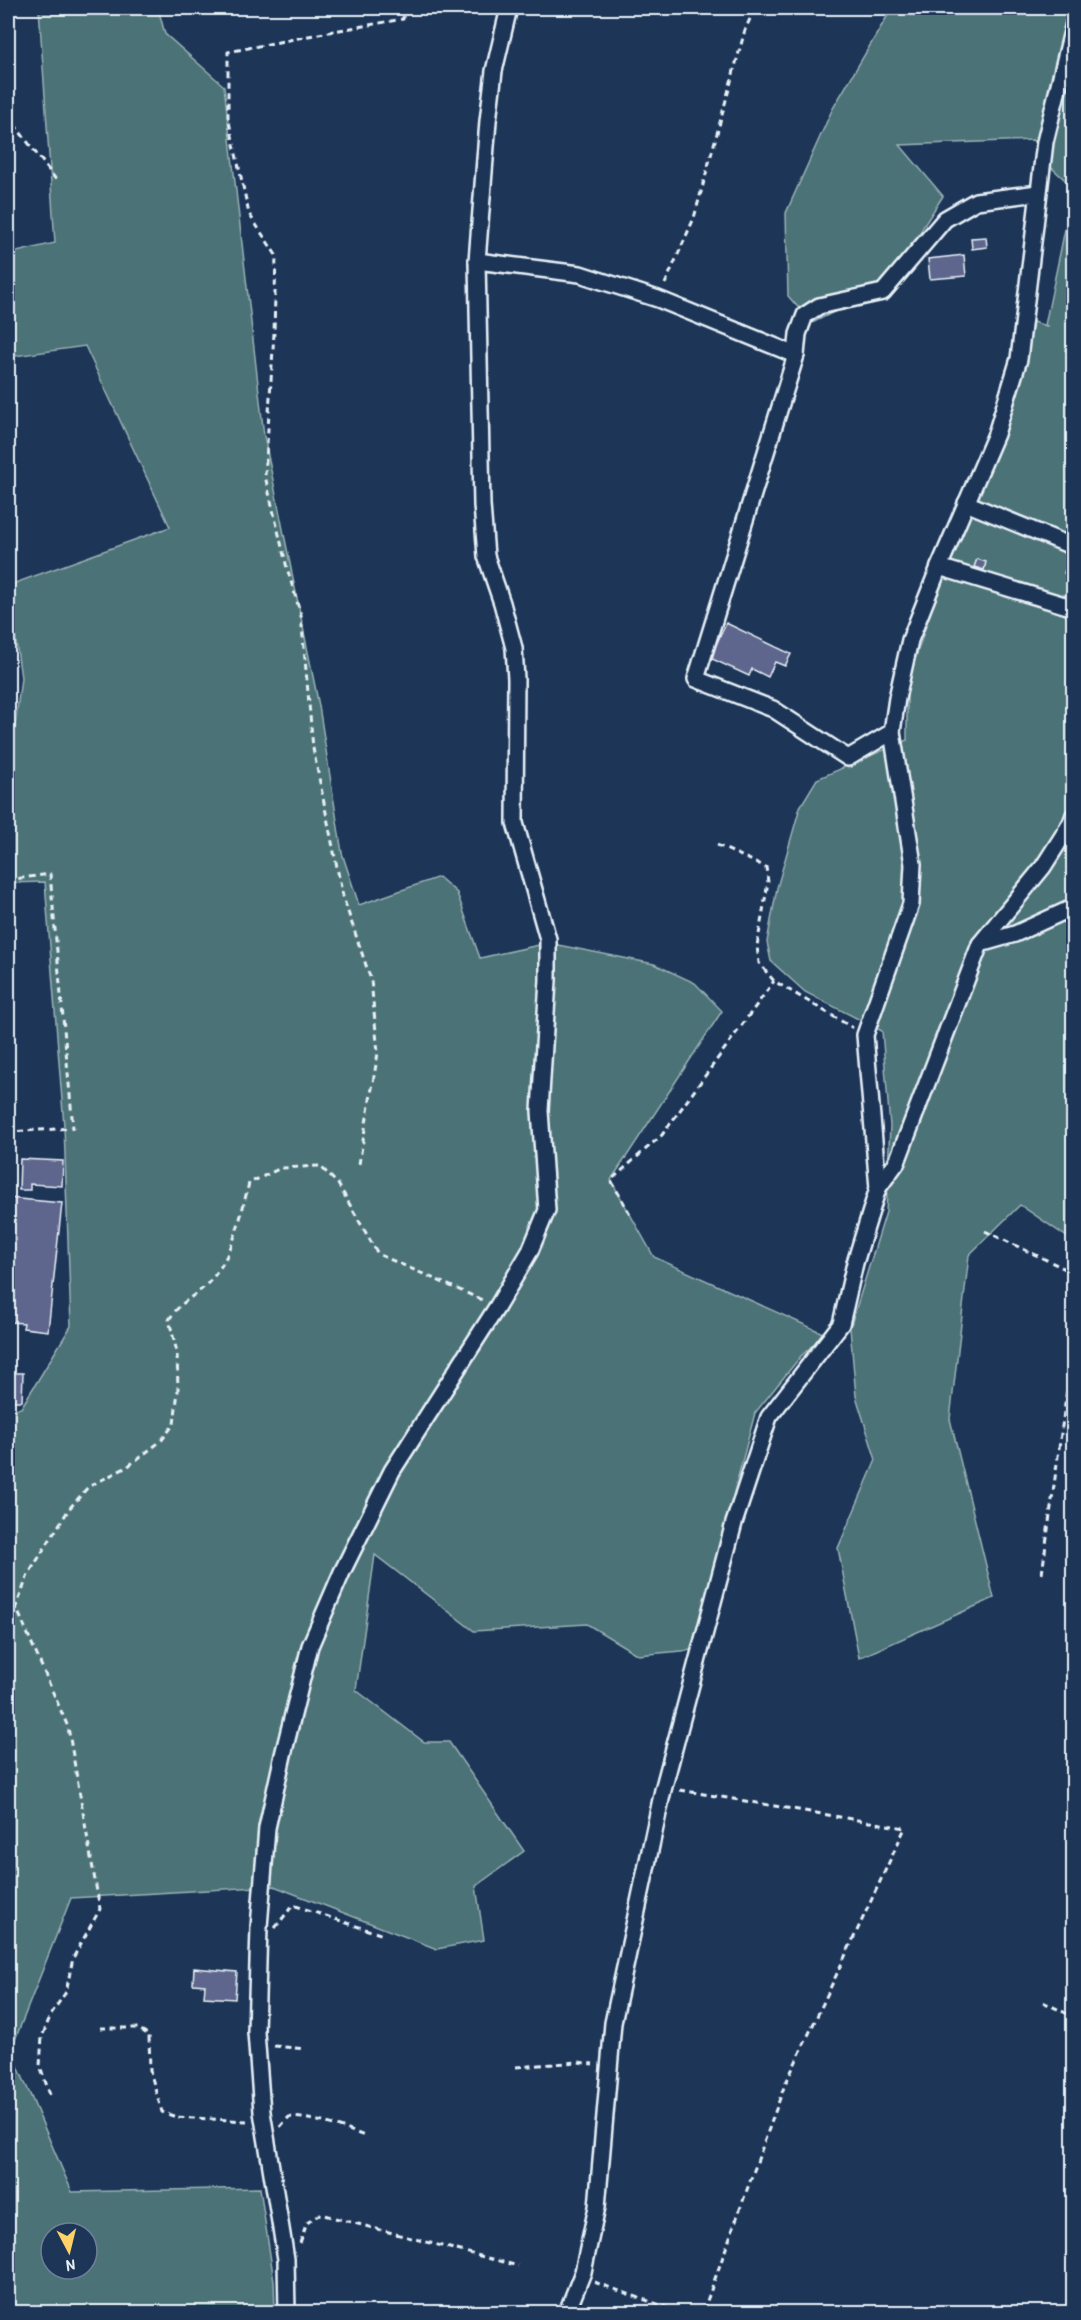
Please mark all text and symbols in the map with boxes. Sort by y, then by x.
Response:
north arrow [39,2221,99,2281]
text: N [65,2254,76,2277]

